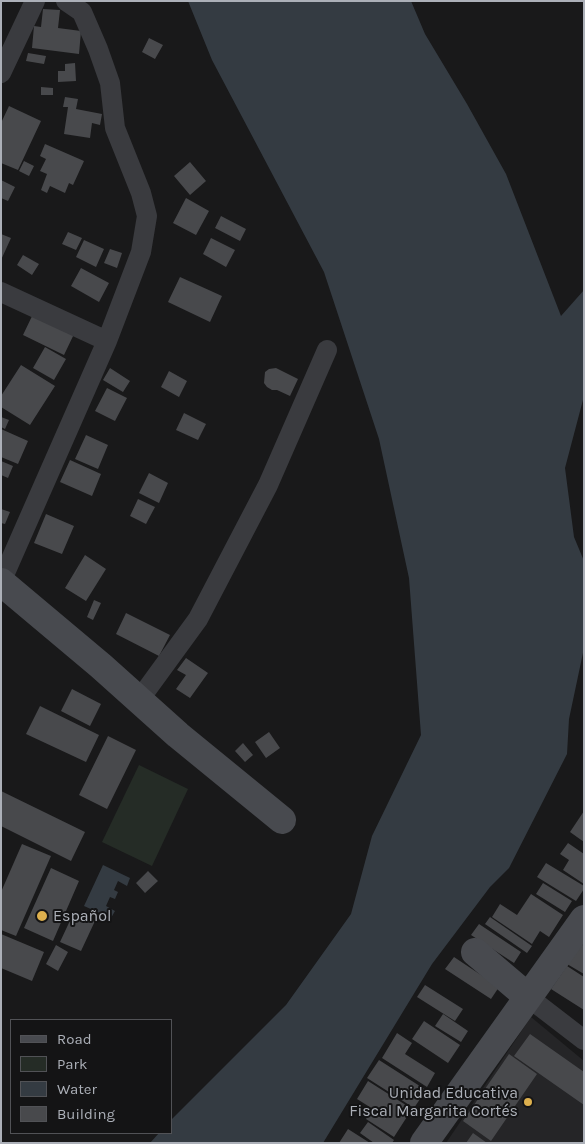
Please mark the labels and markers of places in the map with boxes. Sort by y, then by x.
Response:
place label: Español [53,906,111,926]
marker: Español [35,909,49,923]
place label: Unidad Educativa Fiscal Margarita Cortés [349,1083,518,1121]
marker: Unidad Educativa Fiscal Margarita Cortés [522,1096,534,1108]

